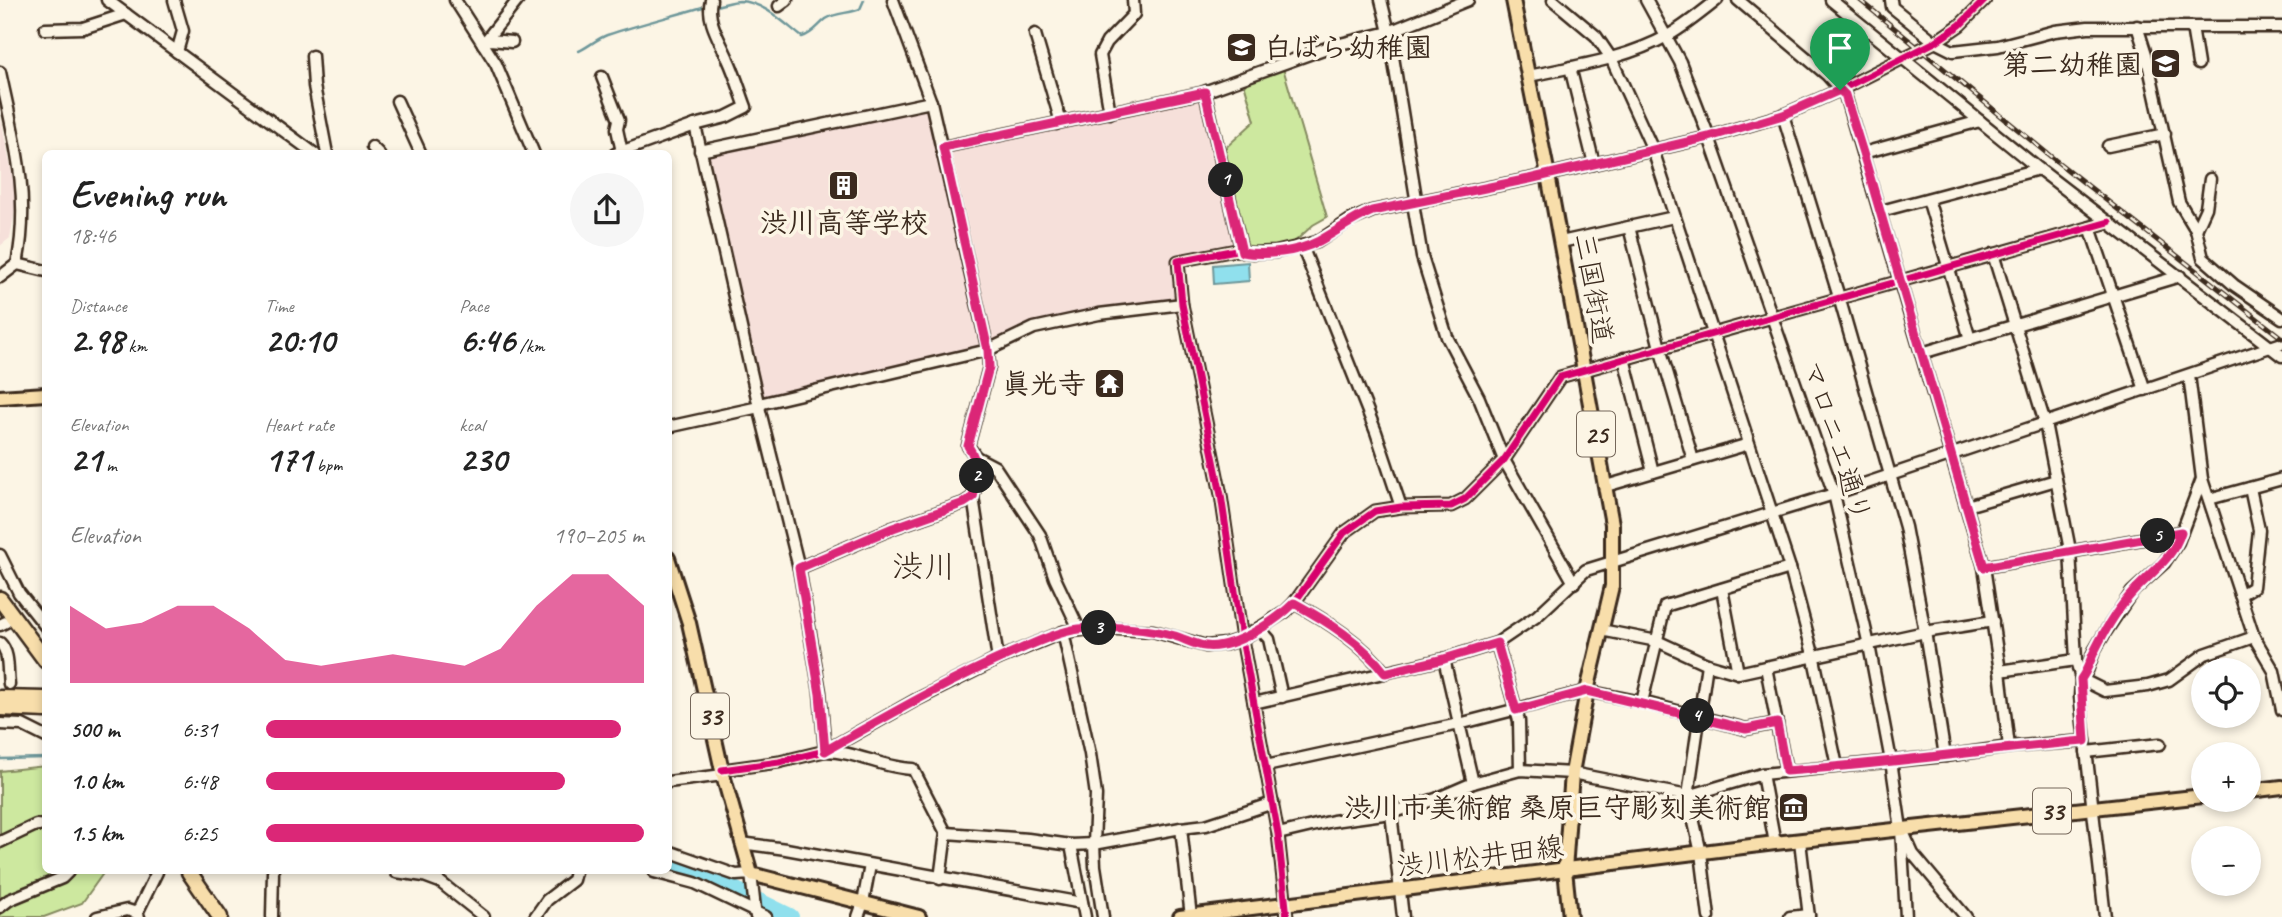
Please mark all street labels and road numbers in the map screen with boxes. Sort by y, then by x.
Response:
street label: 三国街道 [1567,230,1621,346]
street label: マロニエ通り [1794,356,1880,526]
road number: 25 [1577,412,1615,456]
road number: 33 [691,694,729,738]
road number: 33 [2033,789,2071,834]
street label: 渋川松井田線 [1394,828,1566,884]

